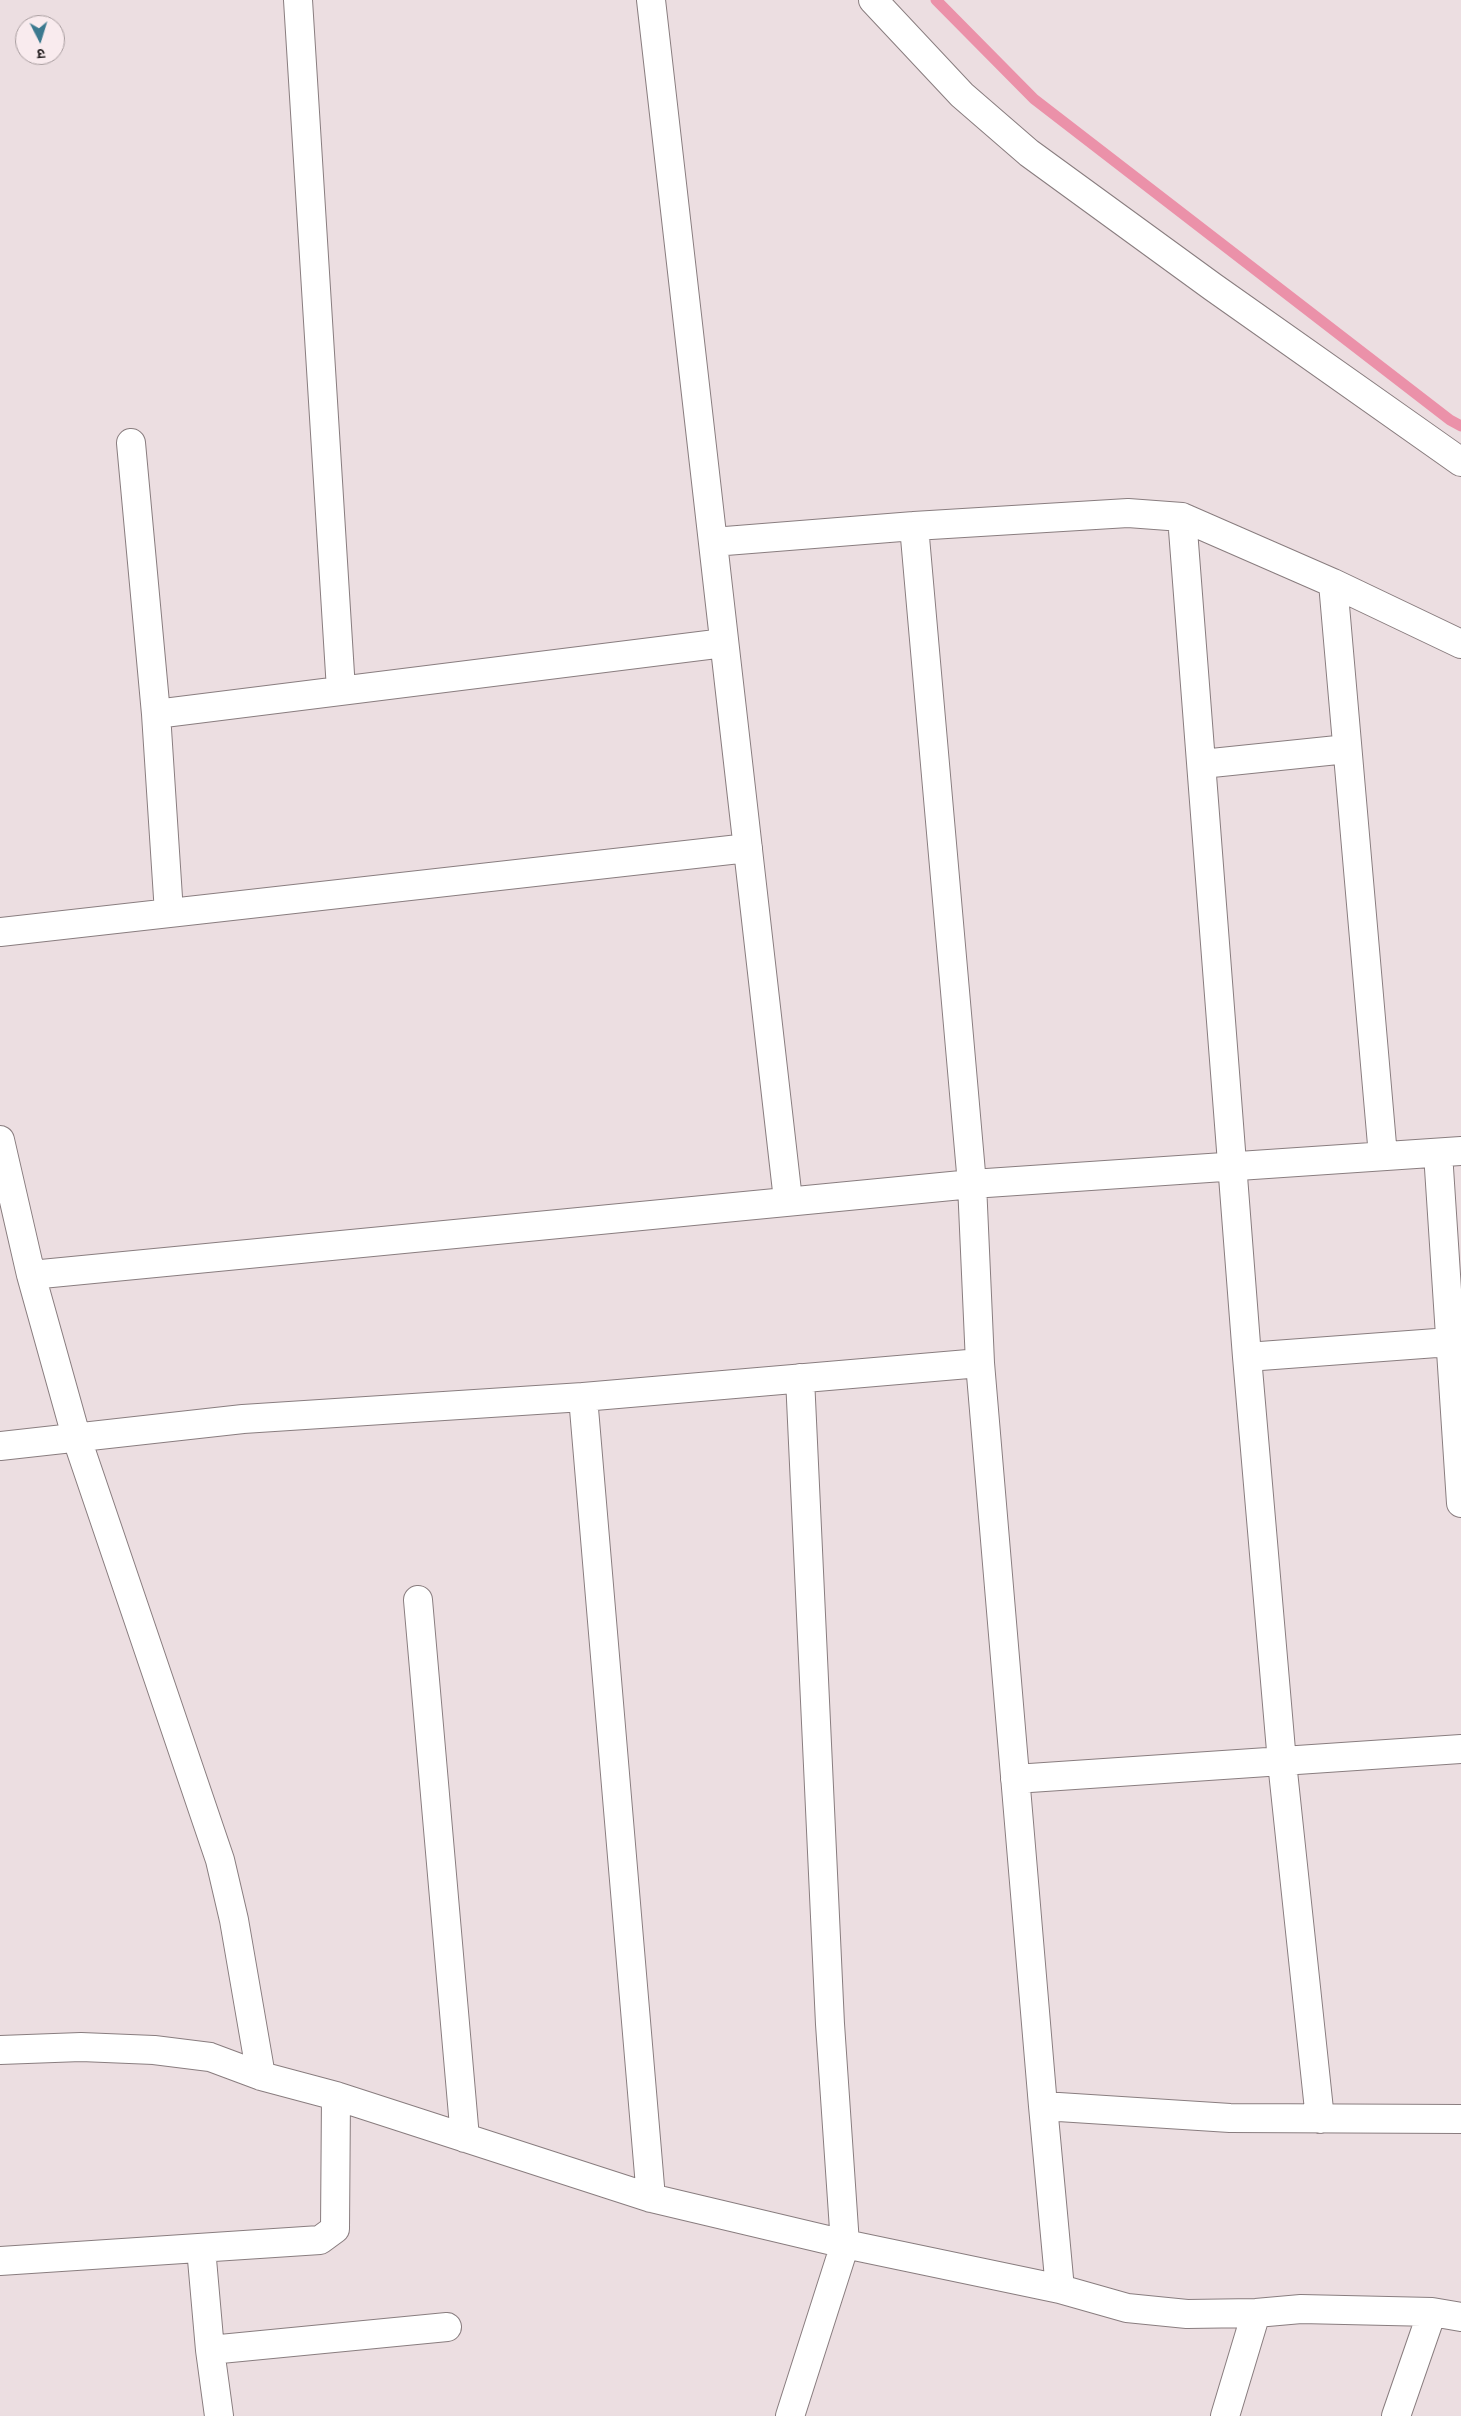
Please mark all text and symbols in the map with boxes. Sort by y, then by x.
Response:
north arrow [15,15,65,65]
text: उ [36,46,46,63]

